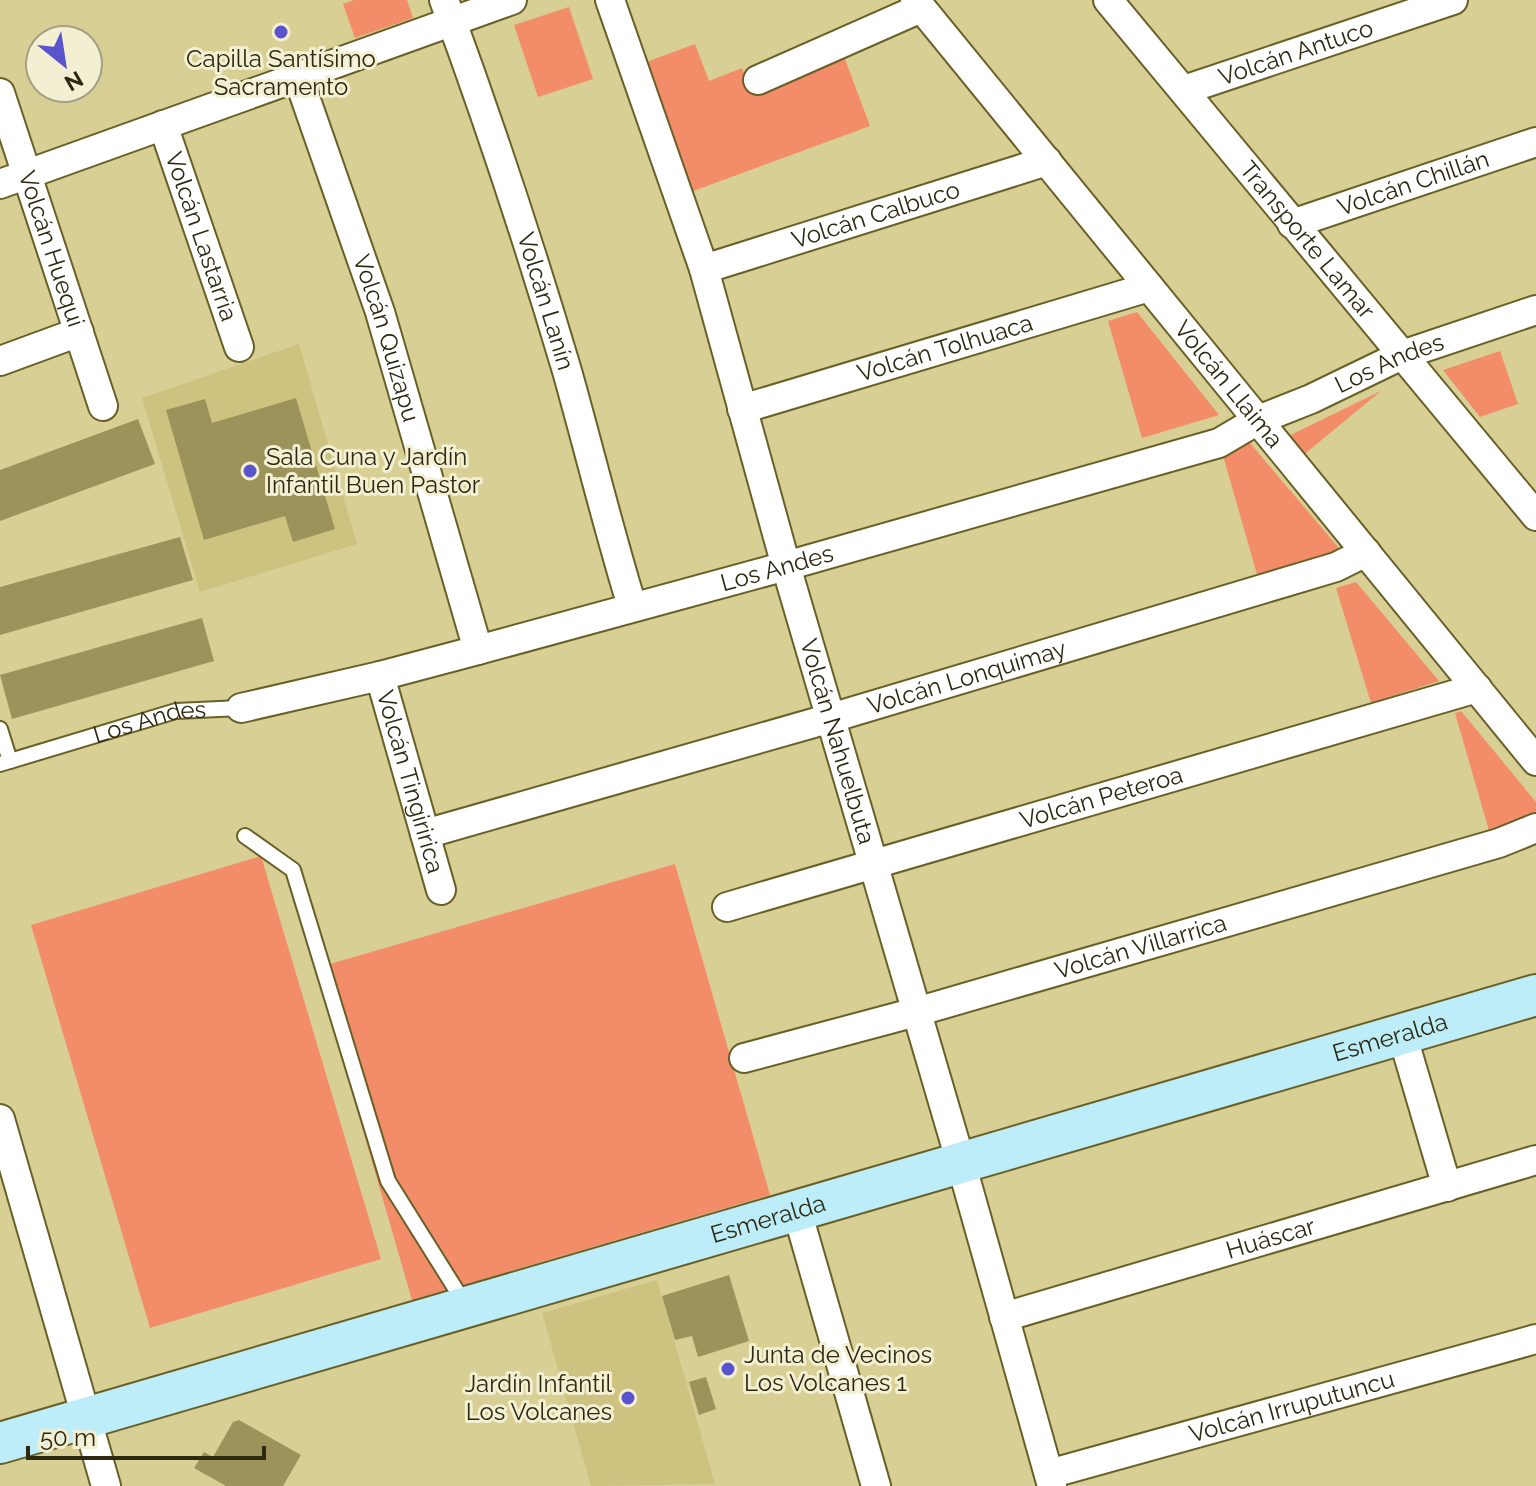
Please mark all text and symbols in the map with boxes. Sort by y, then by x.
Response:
street label: Volcán Antuco [1215,13,1377,91]
marker: Capilla Santísimo Sacramento [272,23,290,41]
north arrow [24,24,104,104]
place label: Capilla Santísimo Sacramento [186,44,376,101]
text: N [60,66,88,97]
street label: Volcán Chillán [1334,144,1493,222]
street label: Volcán Lastarria [159,148,244,325]
street label: Transporte Lamar [1234,155,1382,325]
street label: Volcán Huequi [13,167,91,330]
street label: Volcán Calbuco [788,174,963,254]
street label: Volcán Lanín [511,229,581,373]
street label: Volcán Quizapu [347,251,426,425]
street label: Volcán Tolhuaca [854,308,1036,388]
street label: Volcán Llaima [1168,314,1290,454]
street label: Los Andes [1330,327,1447,399]
place label: Sala Cuna y Jardín Infantil Buen Pastor [266,442,481,499]
marker: Sala Cuna y Jardín Infantil Buen Pastor [241,462,259,480]
street label: Los Andes [717,538,837,597]
street label: Volcán Lonquimay [864,634,1070,720]
street label: Volcán Nahuelbuta [794,635,882,847]
street label: Volcán Tingiririca [371,687,450,876]
street label: Los Andes [90,695,207,749]
street label: Volcán Peteroa [1017,760,1186,835]
street label: Volcán Villarrica [1051,908,1230,985]
street label: Esmeralda [1329,1007,1451,1068]
street label: Esmeralda [707,1188,829,1249]
street label: Huáscar [1223,1211,1319,1265]
place label: Junta de Vecinos Los Volcanes 1 [744,1340,932,1397]
marker: Junta de Vecinos Los Volcanes 1 [719,1360,737,1378]
street label: Volcán Irruputuncu [1186,1364,1398,1448]
place label: Jardín Infantil Los Volcanes [465,1369,612,1426]
marker: Jardín Infantil Los Volcanes [619,1389,637,1407]
scale bar [28,1410,264,1460]
text: 50 m [40,1423,96,1452]

